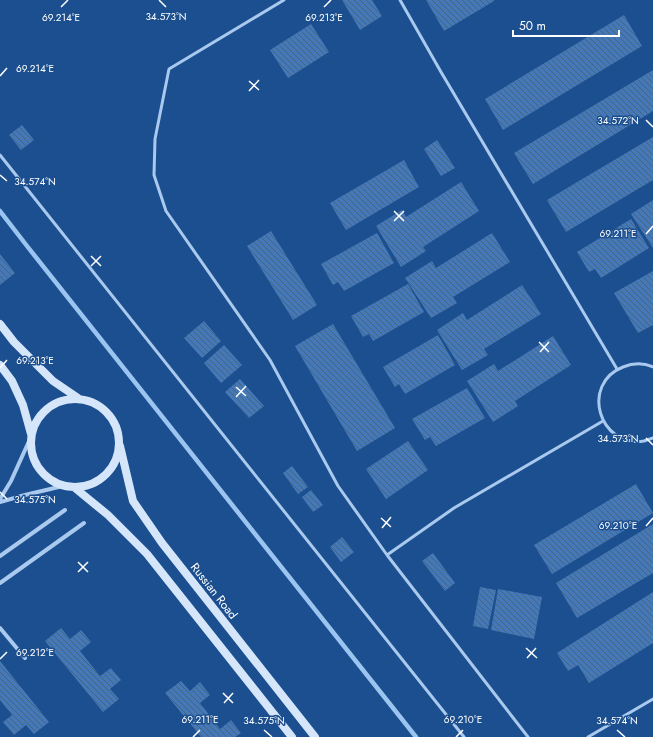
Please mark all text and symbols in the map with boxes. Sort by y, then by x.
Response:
text: 34.573°N [145,9,187,24]
text: 69.214°E [42,10,80,25]
text: 69.213°E [305,10,343,25]
scale bar [513,12,619,38]
text: 50 m [519,17,546,35]
text: 69.214°E [16,61,54,76]
text: 34.572°N [597,113,639,128]
text: 34.574°N [14,174,56,189]
text: 69.211°E [600,226,636,241]
text: 69.213°E [16,353,54,368]
text: 34.573°N [597,431,639,446]
text: 34.575°N [14,492,56,507]
text: 69.210°E [599,518,637,533]
street label: Russian Road [186,559,242,623]
text: 69.212°E [16,645,54,660]
text: 69.211°E [182,712,218,727]
text: 69.210°E [444,712,482,727]
text: 34.575°N [243,713,285,728]
text: 34.574°N [596,713,638,728]

